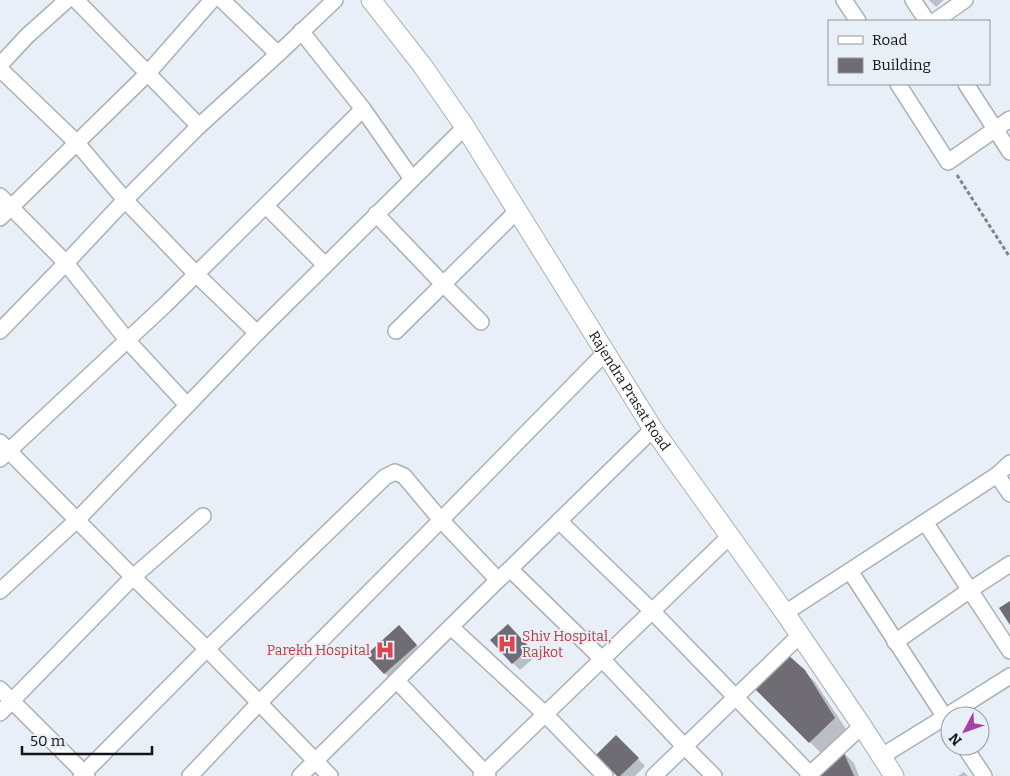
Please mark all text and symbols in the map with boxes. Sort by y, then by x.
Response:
legend [828,20,990,85]
text: Road [872,31,907,49]
text: Building [872,56,931,74]
street label: Rajendra Prasat Road [585,328,674,454]
place label: Shiv Hospital, Rajkot [522,628,611,661]
hospital icon: Shiv Hospital, Rajkot [496,633,518,655]
hospital icon: Parekh Hospital [374,639,396,661]
place label: Parekh Hospital [267,642,370,659]
north arrow [940,706,990,756]
scale bar [22,724,152,756]
text: N [945,729,966,749]
text: 50 m [30,732,66,750]

